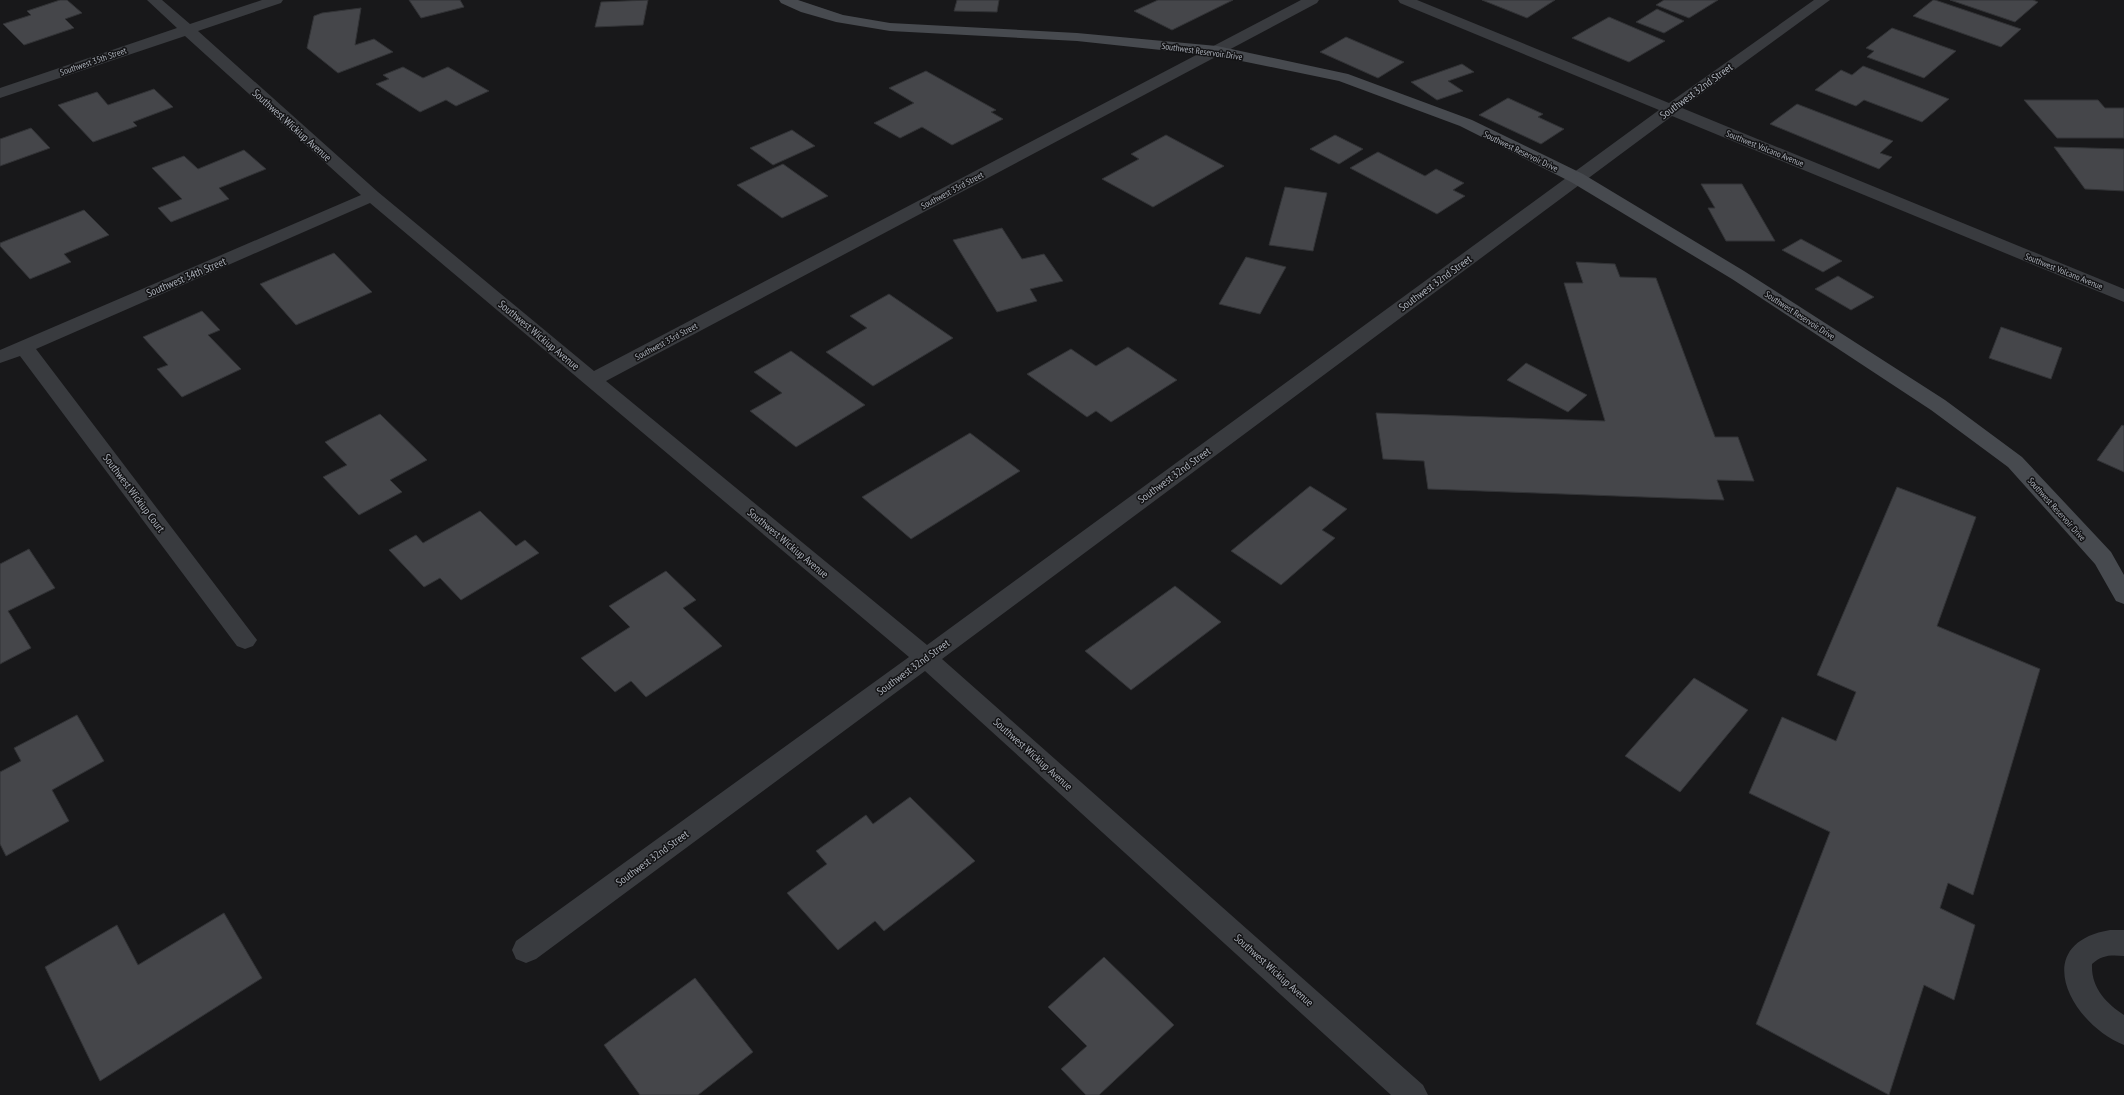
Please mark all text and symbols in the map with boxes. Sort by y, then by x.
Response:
street label: Southwest Reservoir Drive [1161,40,1243,62]
street label: Southwest 35th Street [58,44,128,78]
street label: Southwest 32nd Street [1657,60,1735,122]
street label: Southwest Wickiup Avenue [250,86,335,165]
street label: Southwest Volcano Avenue [1724,127,1806,169]
street label: Southwest Reservoir Drive [1482,128,1560,174]
street label: Southwest 33rd Street [919,169,986,211]
street label: Southwest Volcano Avenue [2023,250,2105,292]
street label: Southwest 32nd Street [1396,252,1474,314]
street label: Southwest 34th Street [144,254,228,300]
street label: Southwest Reservoir Drive [1763,288,1837,342]
street label: Southwest Wickiup Avenue [496,297,583,373]
street label: Southwest 33rd Street [633,320,700,362]
street label: Southwest 32nd Street [1135,444,1213,506]
street label: Southwest Wickiup Court [100,451,168,535]
street label: Southwest Reservoir Drive [2026,475,2089,543]
street label: Southwest Wickiup Avenue [745,505,832,581]
street label: Southwest 32nd Street [874,636,952,698]
street label: Southwest Wickiup Avenue [991,715,1076,794]
street label: Southwest 32nd Street [613,827,691,889]
street label: Southwest Wickiup Avenue [1232,931,1317,1010]

